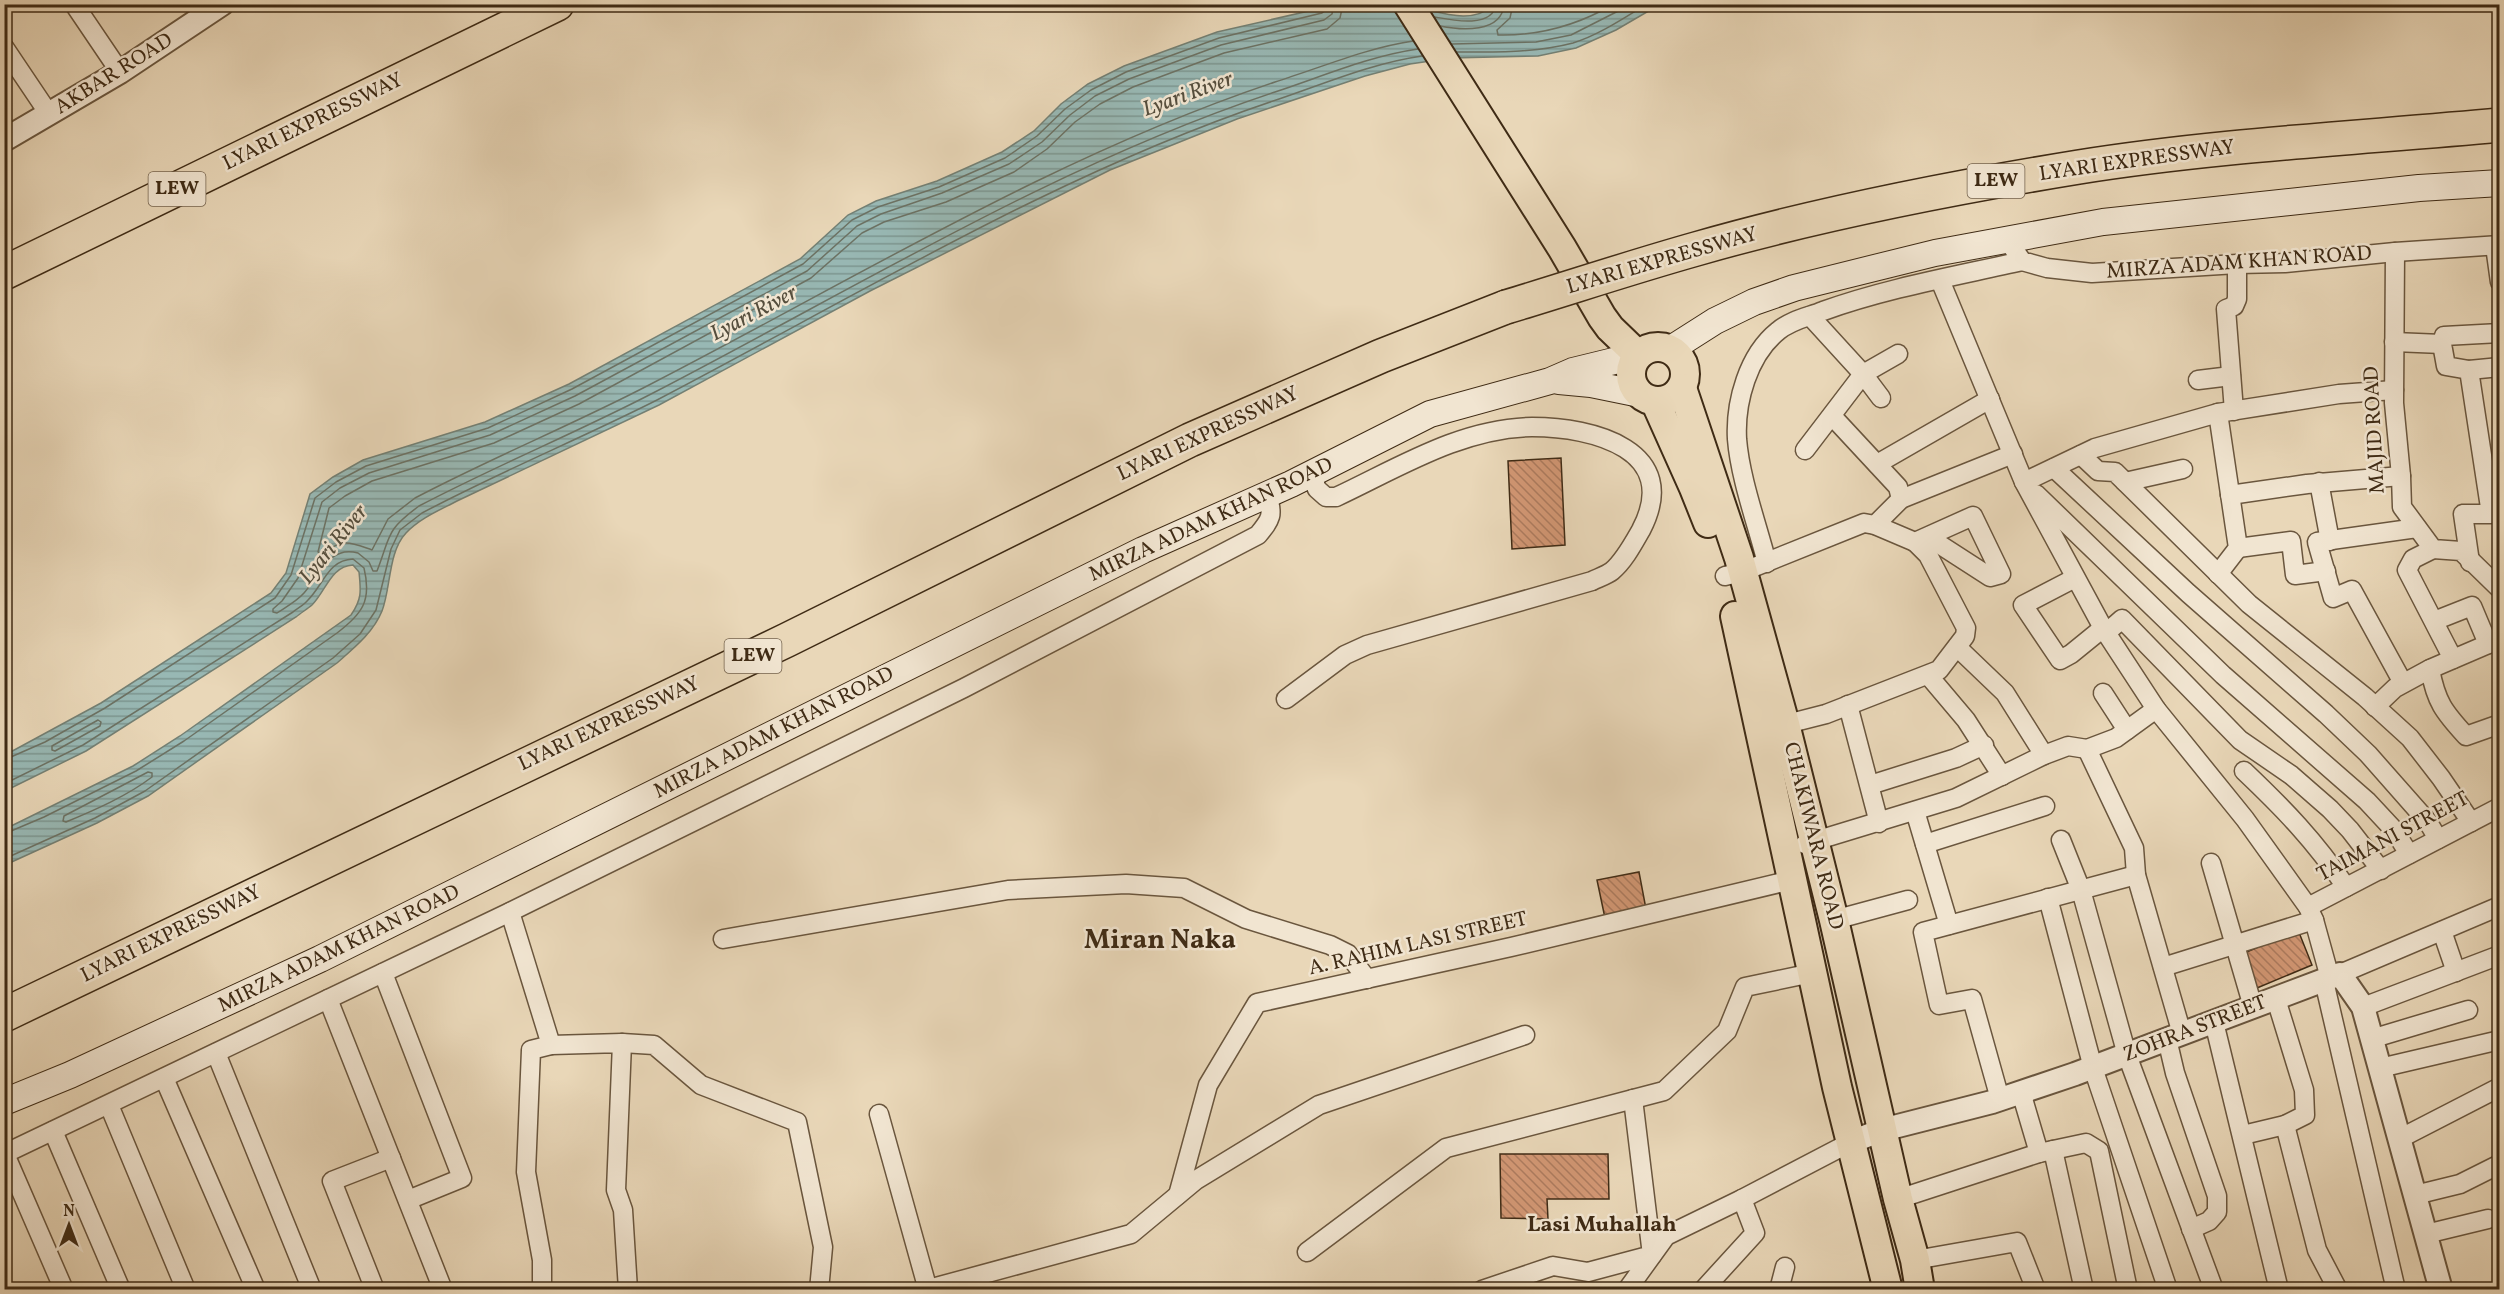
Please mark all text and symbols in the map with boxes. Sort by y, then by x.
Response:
street label: AKBAR ROAD [49,26,179,122]
water label: Lyari River [1138,64,1239,126]
street label: LYARI EXPRESSWAY [218,66,408,178]
street label: LYARI EXPRESSWAY [2037,133,2237,189]
road number: LEW [1968,164,2024,198]
road number: LEW [148,172,206,206]
street label: LYARI EXPRESSWAY [1563,220,1761,302]
street label: MIRZA ADAM KHAN ROAD [2105,239,2373,287]
water label: Lyari River [705,278,804,350]
street label: MAJID ROAD [2357,366,2393,494]
street label: LYARI EXPRESSWAY [1112,379,1304,489]
street label: MIRZA ADAM KHAN ROAD [1084,451,1338,589]
water label: Lyari River [292,498,376,592]
road number: LEW [724,639,782,673]
street label: MIRZA ADAM KHAN ROAD [649,660,899,806]
street label: LYARI EXPRESSWAY [513,669,705,779]
street label: CHAKIWARA ROAD [1776,739,1850,933]
street label: TAIMANI STREET [2312,785,2474,889]
street label: LYARI EXPRESSWAY [76,878,266,990]
street label: MIRZA ADAM KHAN ROAD [213,878,465,1020]
street label: A. RAHIM LASI STREET [1306,905,1530,983]
district label: Miran Naka [1084,922,1236,960]
street label: ZOHRA STREET [2119,988,2271,1070]
north arrow [39,1195,99,1255]
text: N [63,1201,75,1223]
district label: Lasi Muhallah [1527,1210,1677,1241]

